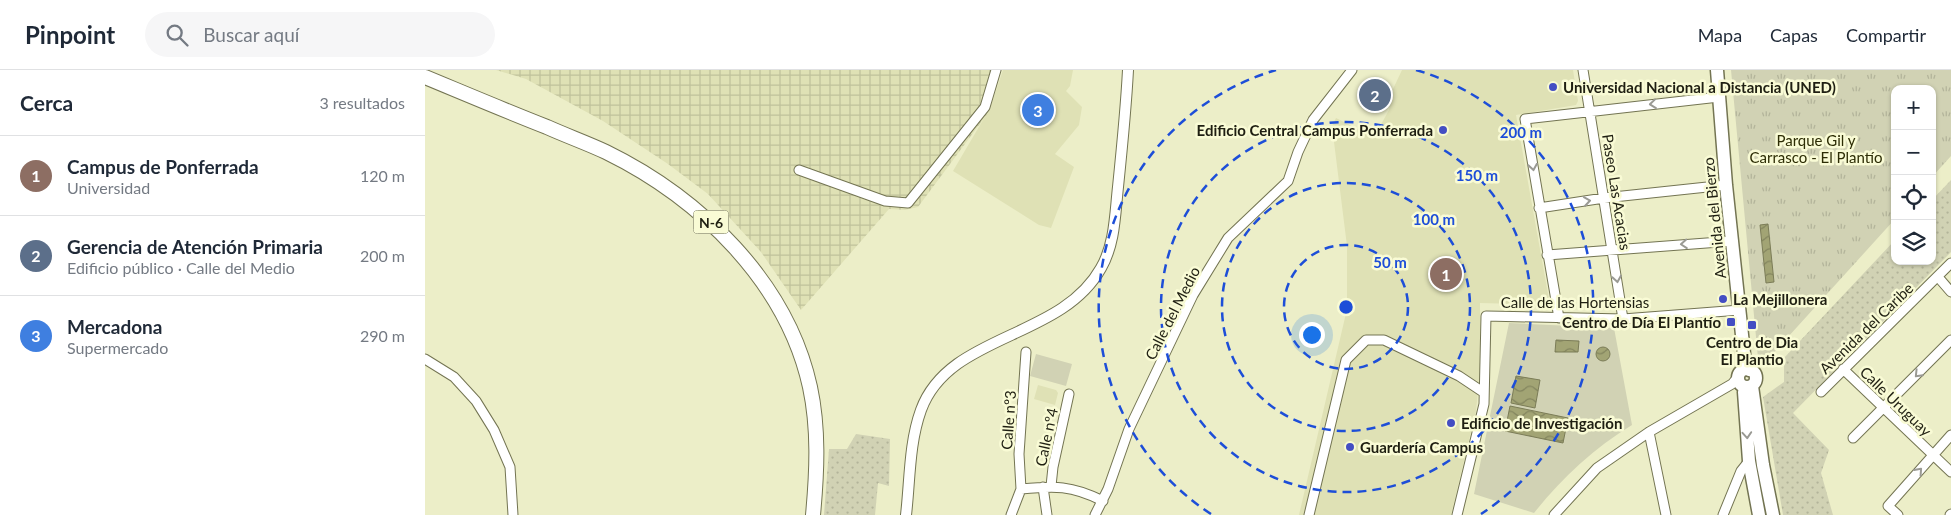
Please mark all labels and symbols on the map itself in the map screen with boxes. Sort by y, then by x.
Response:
pin: 2 [1359,76,1391,114]
place label: Universidad Nacional a Distancia (UNED) [1563,78,1836,96]
marker: Universidad Nacional a Distancia (UNED) [1547,81,1559,93]
pin: 3 [1022,91,1054,129]
one-way arrow [1648,98,1656,109]
place label: Edificio Central Campus Ponferrada [1197,121,1433,139]
text: 200 m [1500,123,1542,141]
marker: Edificio Central Campus Ponferrada [1437,124,1449,136]
park label: Parque Gil y Carrasco - El Plantío [1750,131,1882,166]
street label: Paseo Las Acacias [1599,133,1635,251]
street label: Avenida del Bierzo [1699,156,1729,280]
one-way arrow [1527,163,1537,171]
text: 150 m [1456,166,1498,184]
one-way arrow [1584,196,1592,207]
road number: N-6 [693,210,729,233]
text: 100 m [1413,210,1455,228]
one-way arrow [1680,239,1688,250]
text: 50 m [1373,253,1407,271]
pin: 1 [1430,255,1462,293]
street label: Calle del Medio [1141,263,1203,363]
one-way arrow [1611,275,1621,284]
street label: Avenida del Caribe [1815,279,1917,377]
place label: La Mejillonera [1733,290,1827,308]
street label: Calle de las Hortensias [1501,293,1649,311]
marker: La Mejillonera [1717,293,1729,305]
centre of rings [1337,298,1355,316]
place label: Centro de Día El Plantío [1562,313,1721,331]
marker: Centro de Día El Plantío [1725,316,1737,328]
marker: Centro de Dia El Plantio [1746,319,1758,331]
your location [1299,322,1325,348]
place label: Centro de Dia El Plantio [1706,333,1798,368]
street label: Calle Uruguay [1857,363,1936,440]
one-way arrow [1915,368,1924,377]
street label: Calle nº3 [997,390,1019,450]
street label: Calle nº4 [1031,406,1061,468]
place label: Edificio de Investigación [1461,414,1622,432]
marker: Edificio de Investigación [1445,417,1457,429]
one-way arrow [1742,432,1753,440]
place label: Guardería Campus [1360,438,1484,456]
marker: Guardería Campus [1344,441,1356,453]
one-way arrow [1913,467,1922,476]

